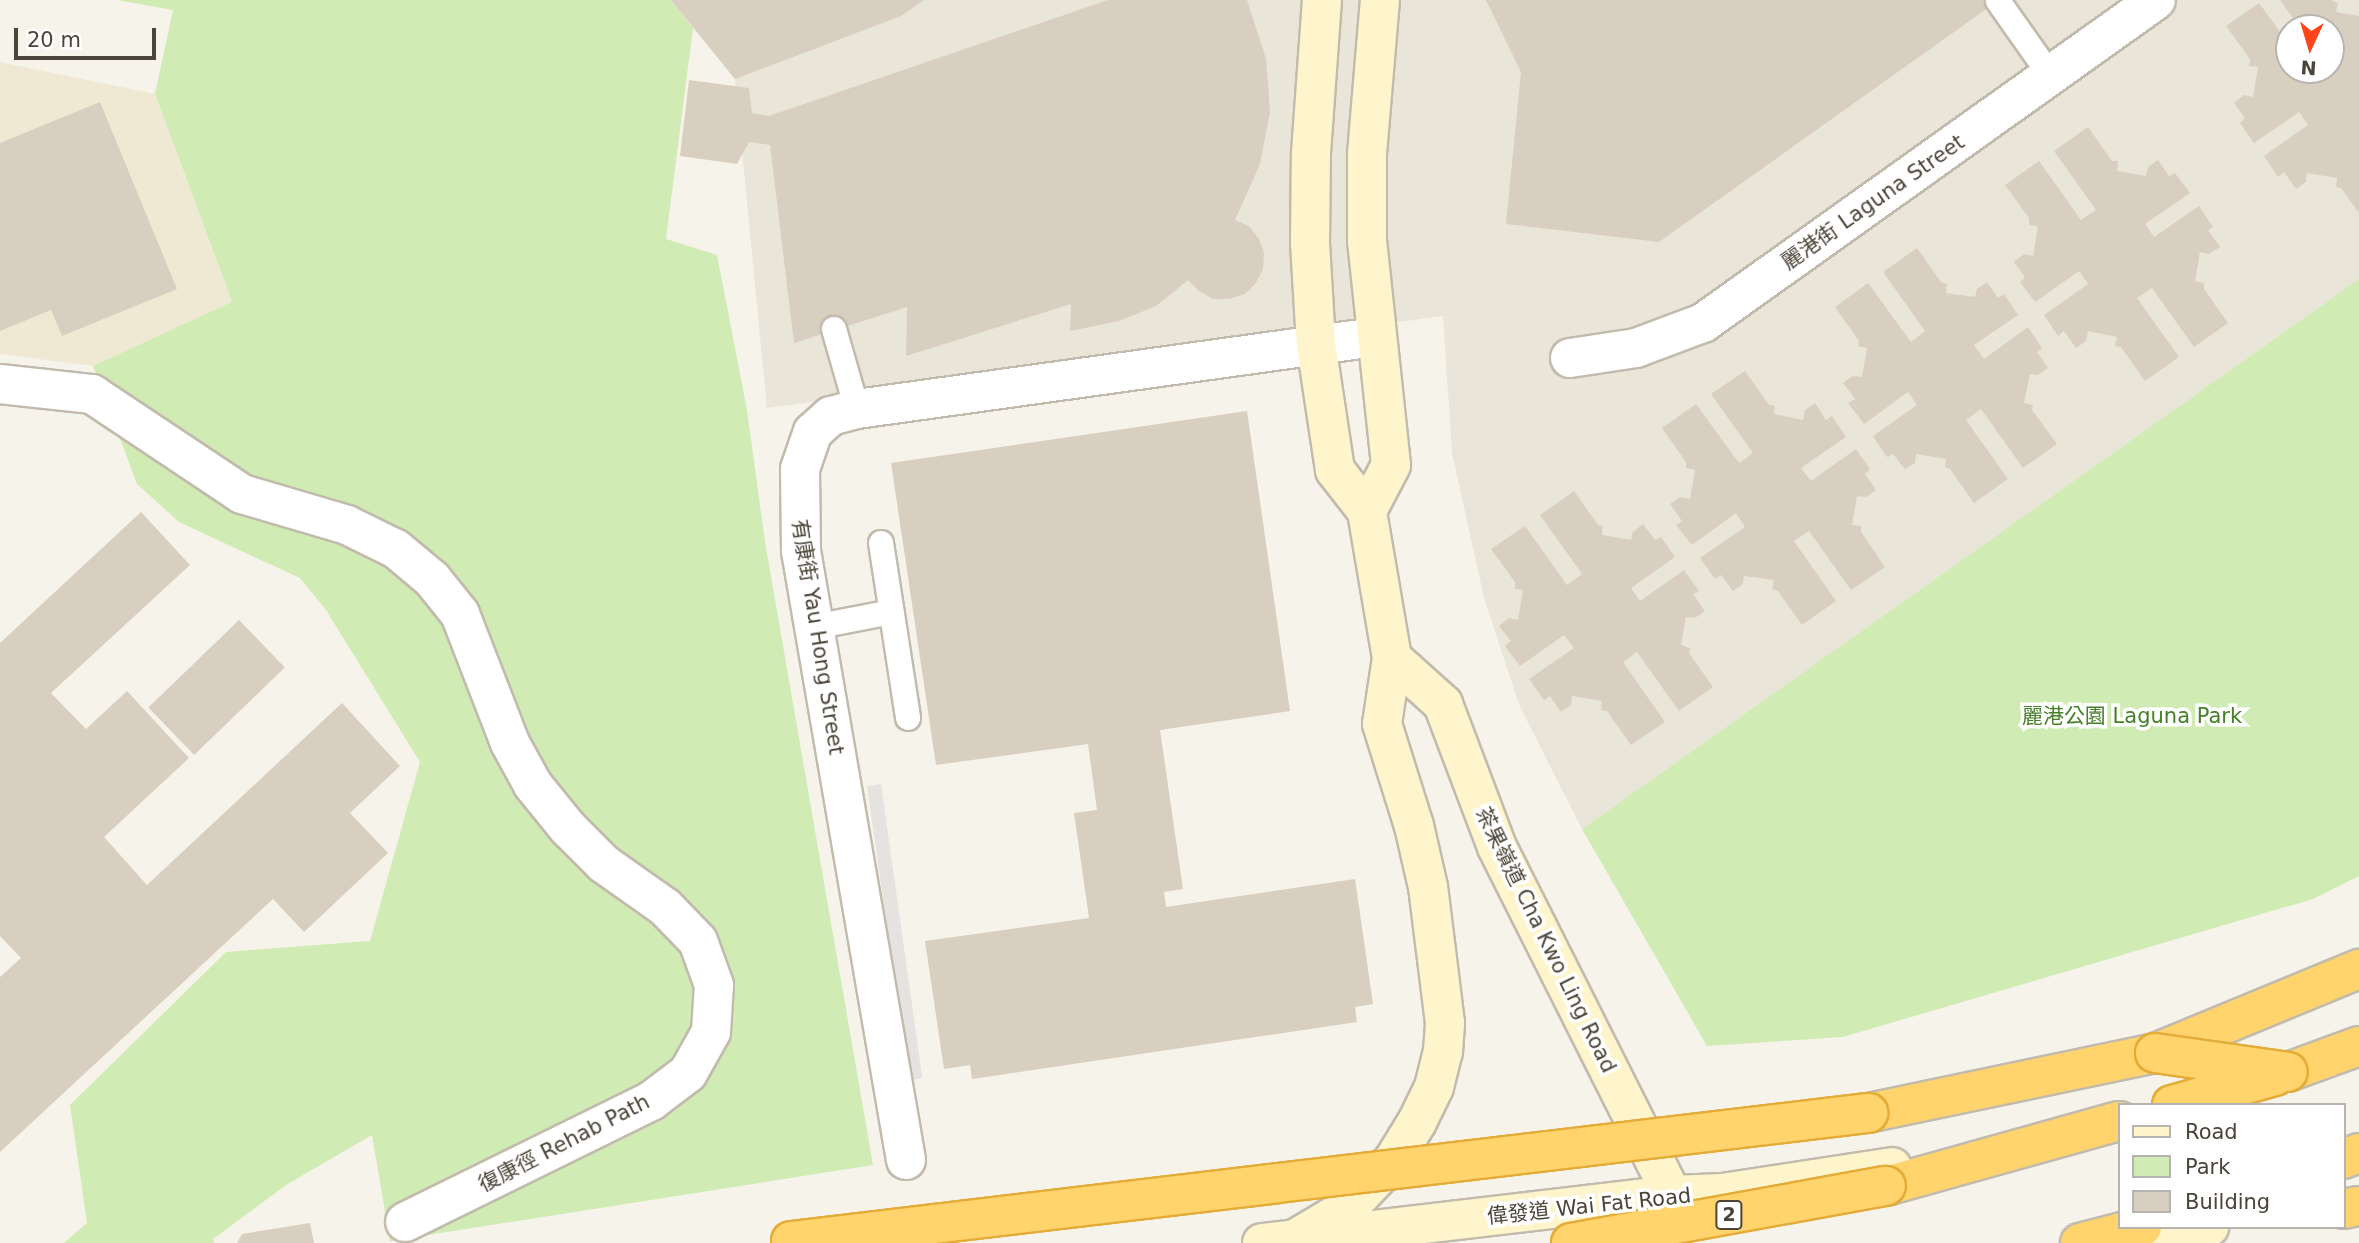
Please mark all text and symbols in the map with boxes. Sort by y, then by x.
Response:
scale bar [18,14,159,58]
north arrow [2275,14,2345,84]
text: 20 m [27,28,81,52]
text: N [2300,56,2317,79]
street label: 麗港街 Laguna Street [1777,129,1969,275]
street label: 有康街 Yau Hong Street [787,517,849,757]
park label: 麗港公園 Laguna Park [2022,703,2242,729]
street label: 茶果嶺道 Cha Kwo Ling Road [1471,803,1621,1077]
street label: 復康徑 Rehab Path [474,1089,654,1197]
legend [2118,1103,2345,1229]
text: Road [2185,1120,2238,1144]
text: Park [2185,1155,2230,1179]
street label: 偉發道 Wai Fat Road [1486,1183,1692,1229]
text: Building [2185,1190,2270,1214]
road number: 2 [1715,1200,1743,1231]

